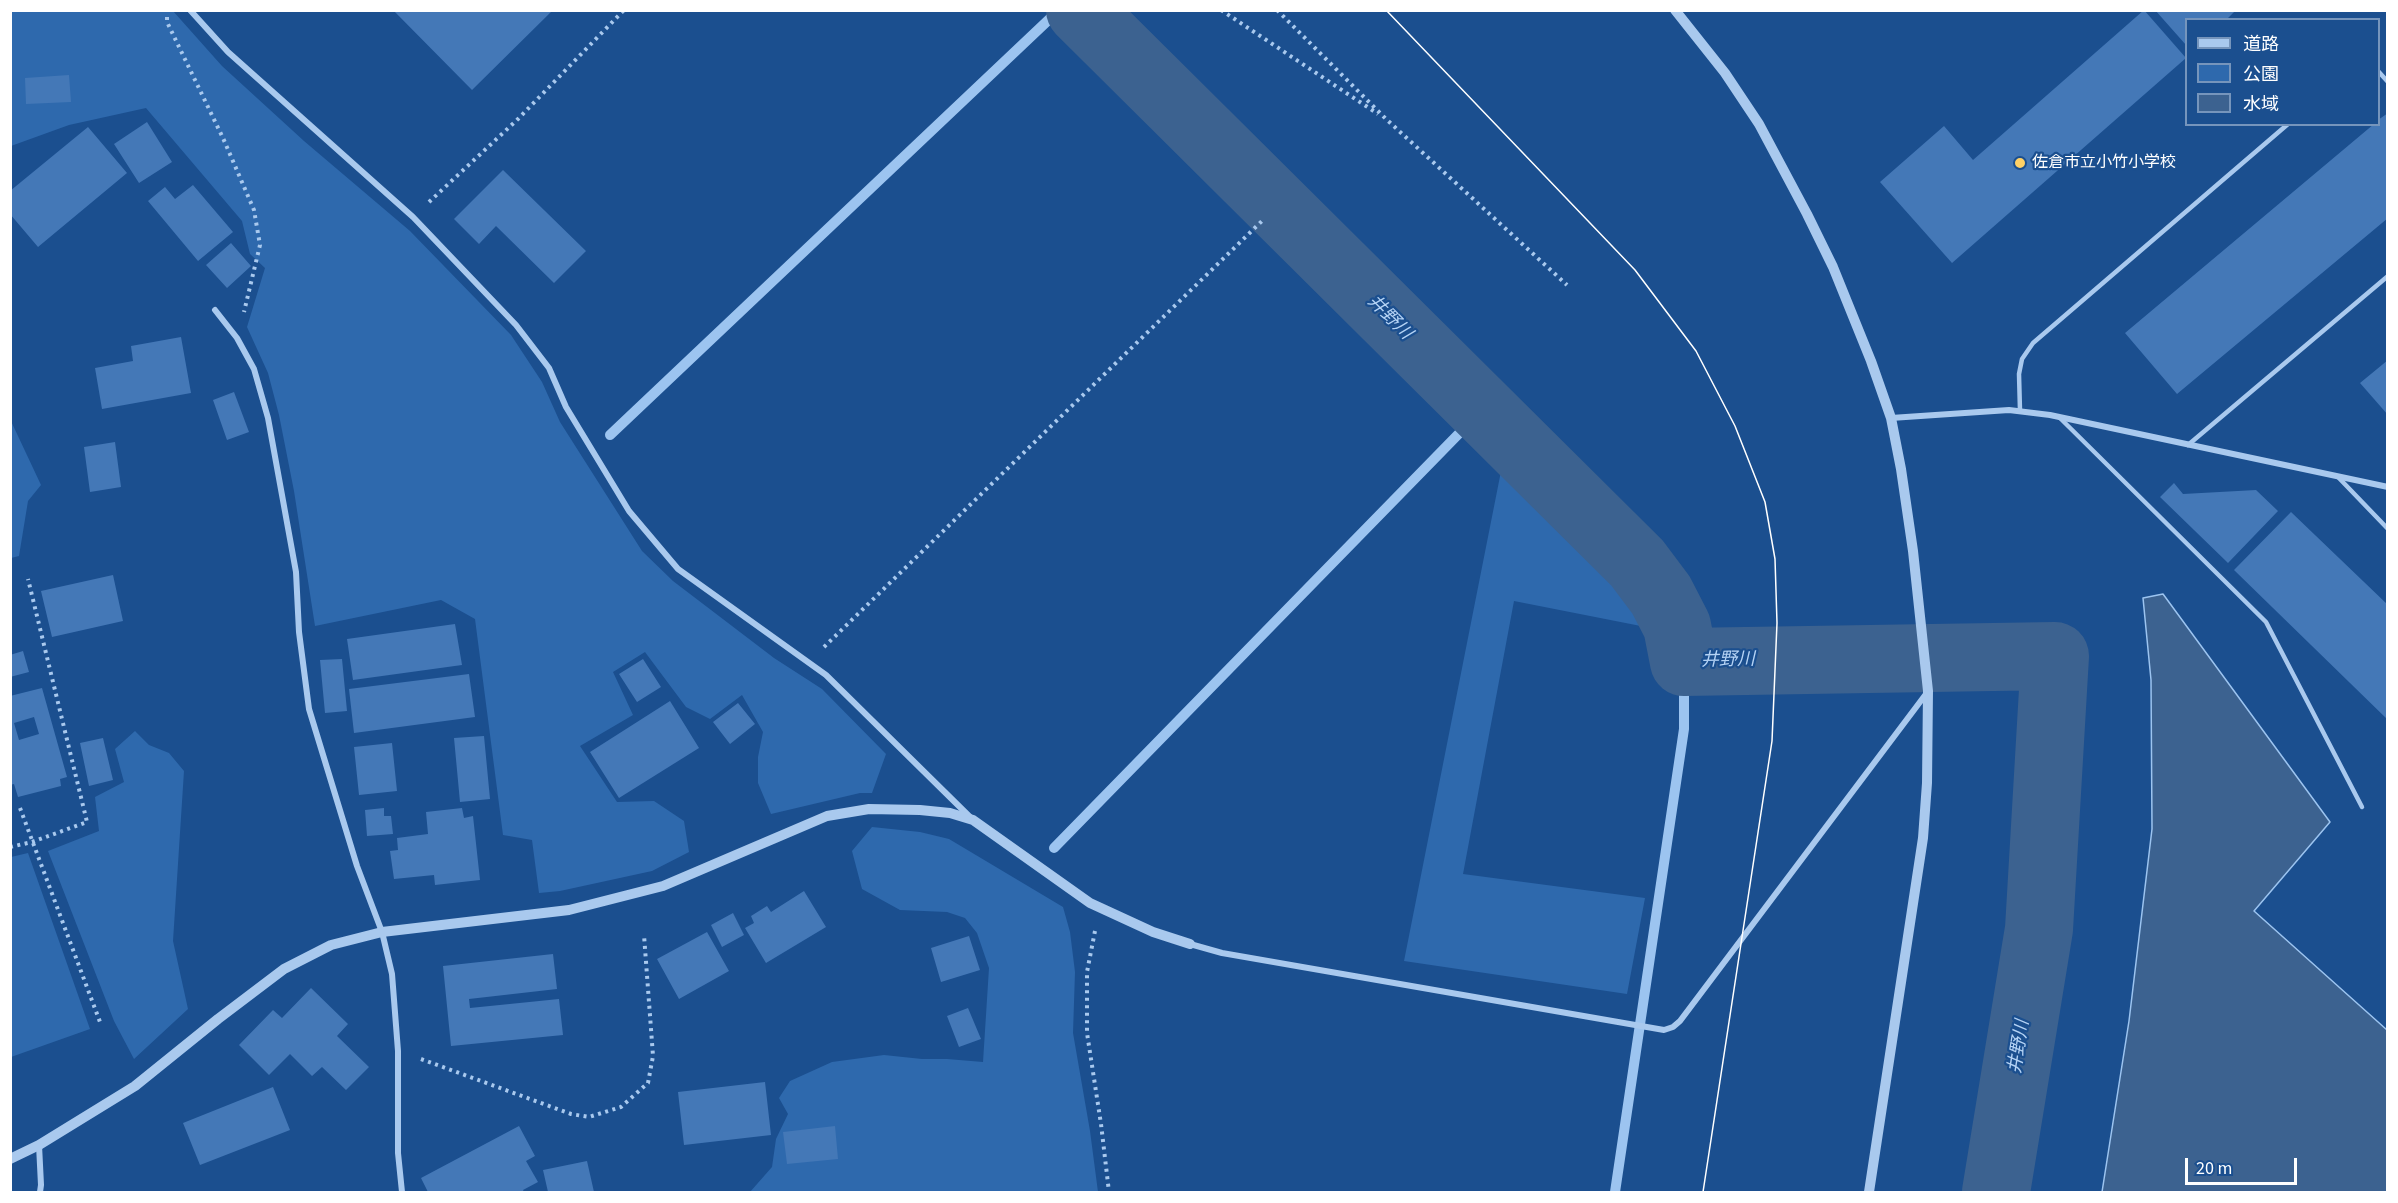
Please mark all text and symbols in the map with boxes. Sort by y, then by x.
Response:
legend [2185,18,2380,126]
text: 道路 [2243,32,2279,57]
text: 公園 [2243,62,2279,87]
text: 水域 [2243,92,2279,117]
place label: 佐倉市立小竹小学校 [2032,153,2176,173]
marker: 佐倉市立小竹小学校 [2013,156,2027,170]
water label: 井野川 [1362,291,1416,345]
water label: 井野川 [1701,650,1755,672]
water label: 井野川 [2005,1019,2035,1075]
scale bar [2188,1146,2300,1184]
text: 20 m [2196,1156,2232,1181]

